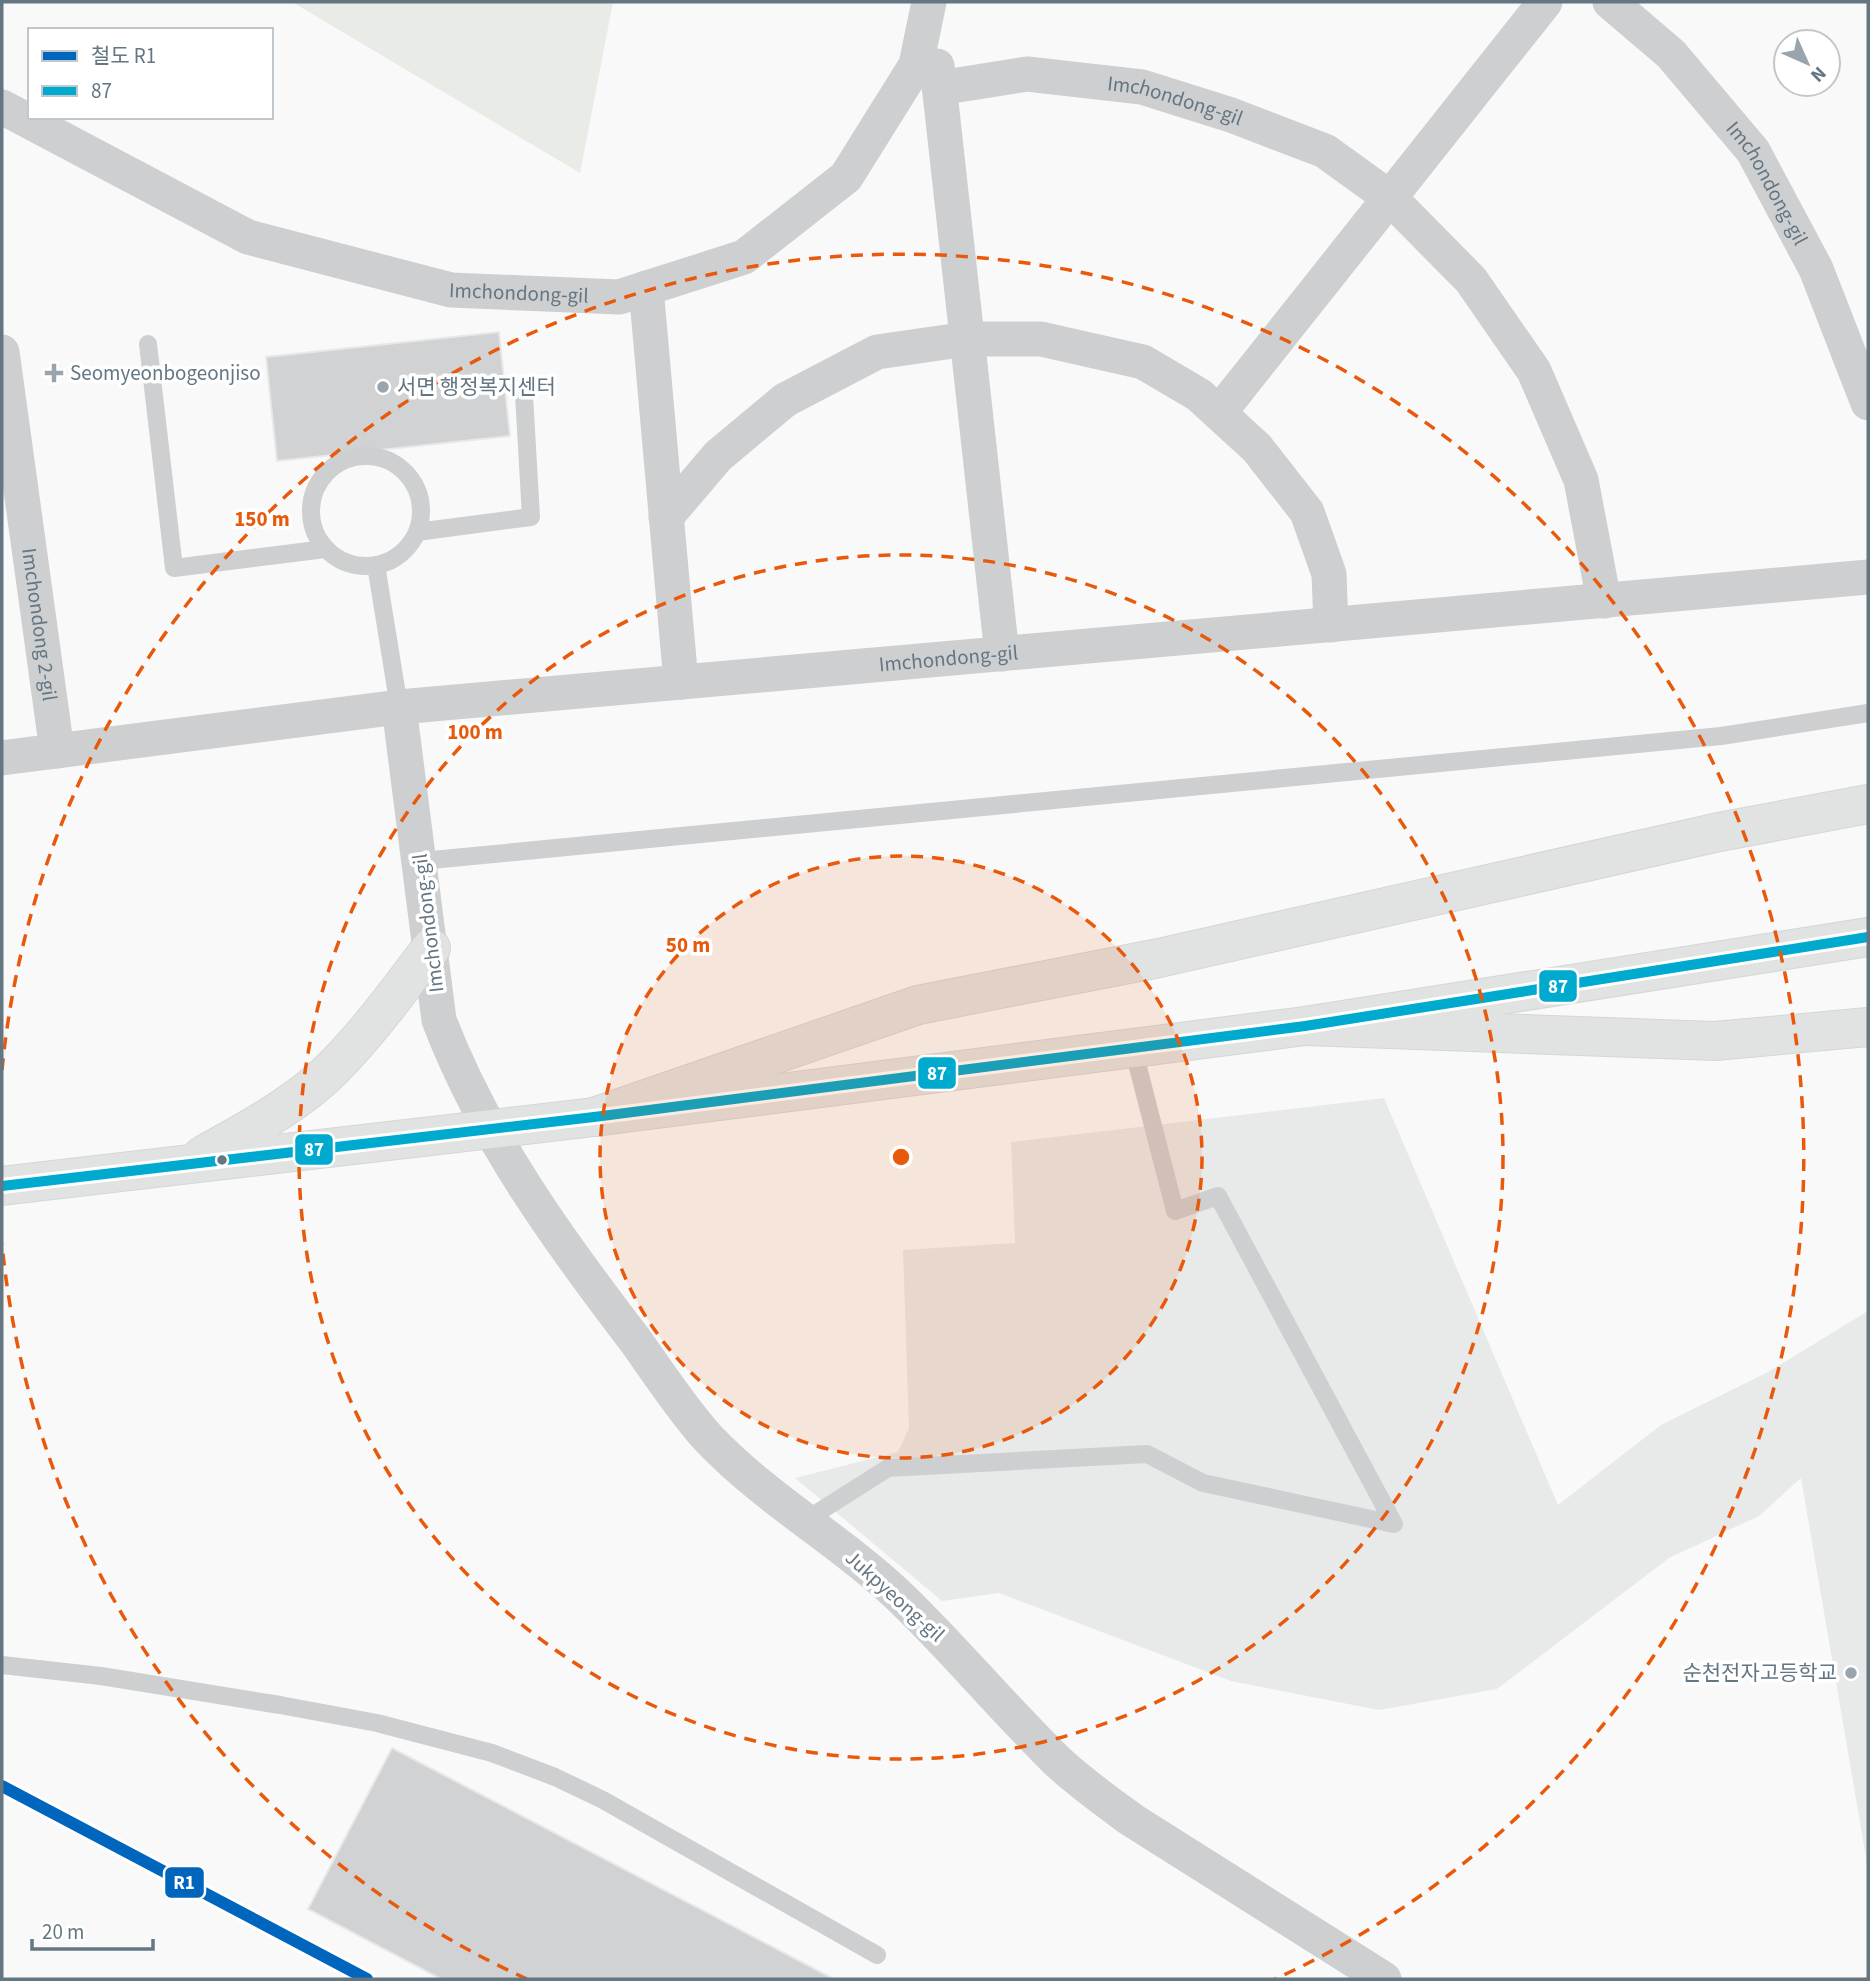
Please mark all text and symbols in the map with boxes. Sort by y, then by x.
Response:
legend [28,28,273,119]
north arrow [1772,28,1842,98]
text: 철도 R1 [91,41,156,71]
text: N [1804,60,1832,88]
street label: Imchondong-gil [1106,68,1247,133]
text: 87 [91,76,112,106]
street label: Imchondong-gil [1719,115,1816,250]
street label: Imchondong-gil [449,275,589,311]
place label: Seomyeonbogeonjiso [70,358,261,388]
marker: Seomyeonbogeonjiso [44,363,64,383]
place label: 서면 행정복지센터 [397,372,556,402]
marker: 서면 행정복지센터 [375,379,391,395]
text: 150 m [234,504,290,534]
street label: Imchondong 2-gil [14,546,65,703]
street label: Imchondong-gil [878,637,1019,679]
text: 100 m [447,717,503,747]
street label: Imchondong-gil [405,852,451,994]
text: 50 m [666,930,710,960]
line badge: 87 [1538,969,1578,1003]
text: 87 [1548,974,1568,1001]
line badge: 87 [917,1056,957,1090]
text: 87 [927,1061,947,1088]
line badge: 87 [294,1133,334,1166]
text: 87 [304,1137,324,1164]
centre of rings [889,1145,913,1169]
unlabelled marker [215,1153,229,1167]
street label: Jukpyeong-gil [839,1543,951,1649]
place label: 순천전자고등학교 [1682,1658,1837,1688]
marker: 순천전자고등학교 [1843,1665,1859,1681]
line badge: R1 [164,1866,205,1899]
text: R1 [173,1870,195,1897]
scale bar [32,1908,152,1952]
text: 20 m [42,1917,84,1947]

